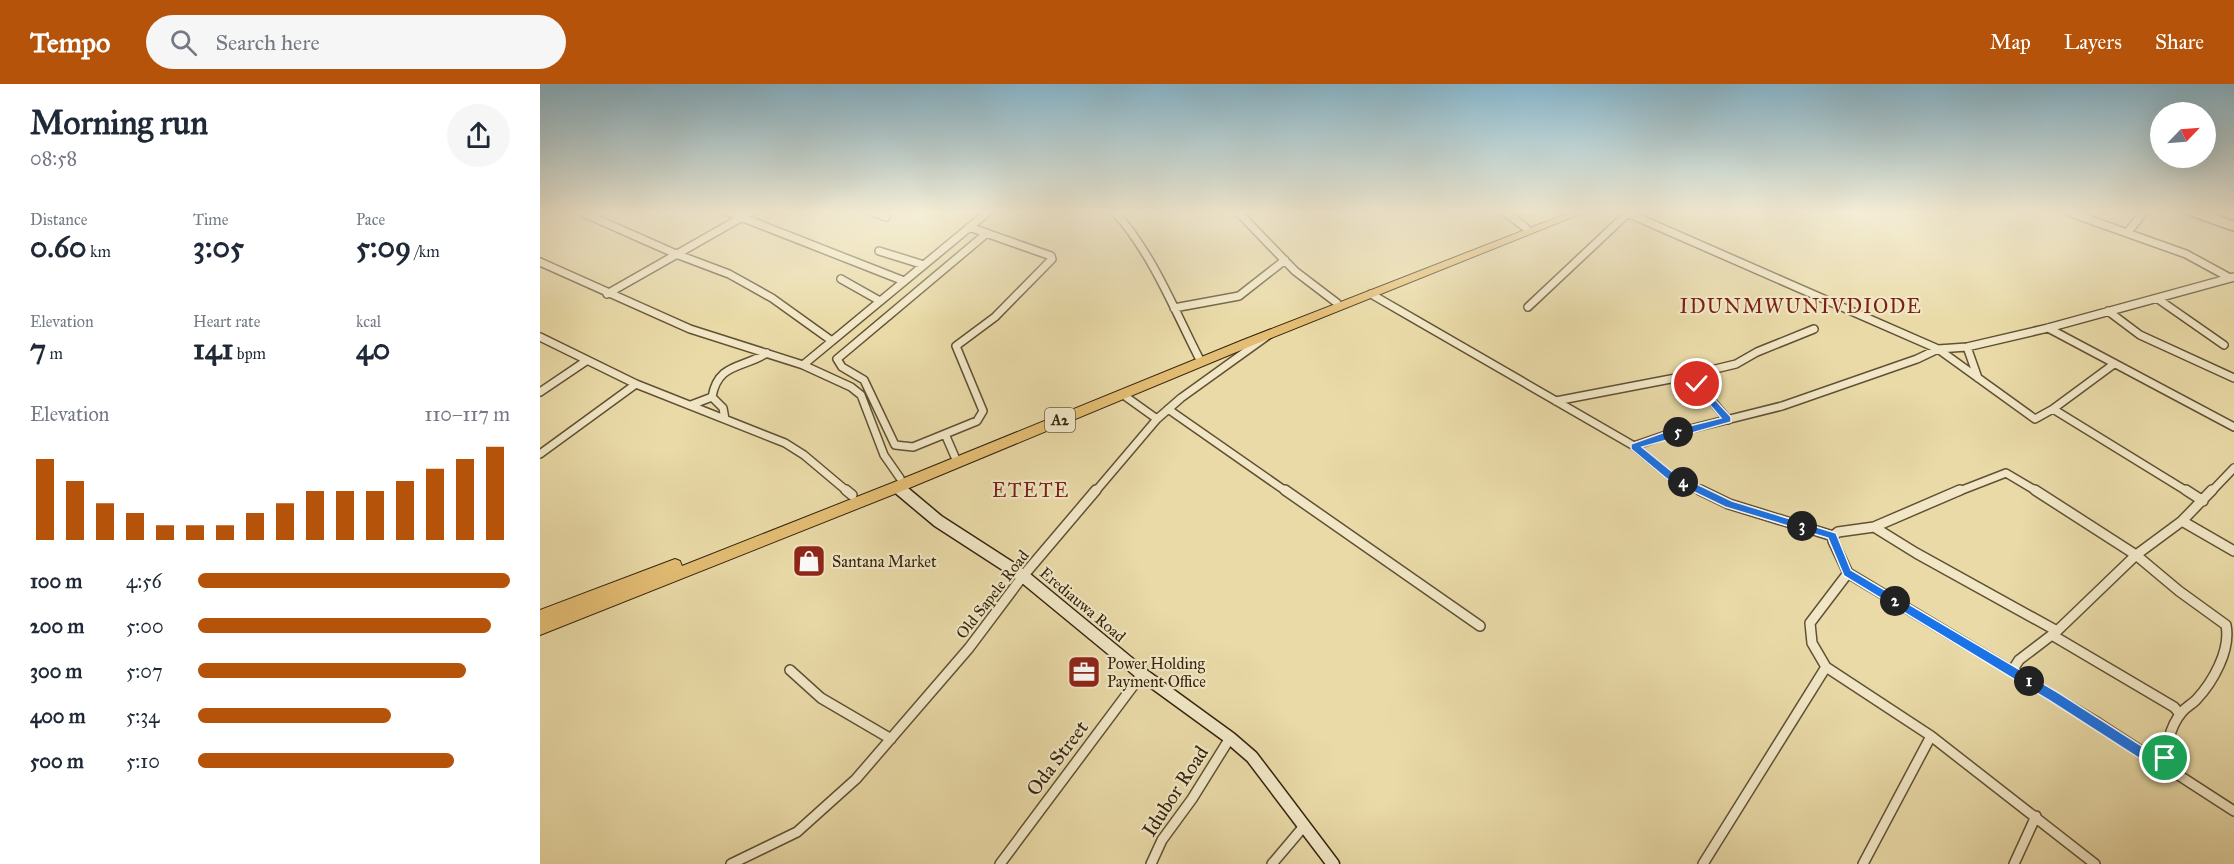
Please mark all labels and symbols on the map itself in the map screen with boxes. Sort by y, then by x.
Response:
north arrow [2150,102,2216,168]
district label: IDUNMWUNIVDIODE [1680,294,1922,318]
pin [1671,358,1722,409]
road number: A2 [1045,408,1075,432]
pin: 5 [1663,417,1693,447]
pin: 4 [1668,467,1698,497]
district label: ETETE [992,478,1070,502]
pin: 3 [1787,511,1817,541]
shop icon: Santana Market [791,543,827,579]
street label: Old Sapele Road [952,546,1033,642]
place label: Santana Market [832,552,937,571]
street label: Erediauwa Road [1036,563,1130,646]
pin: 2 [1880,586,1910,616]
office icon: Power Holding Payment Office [1066,654,1102,690]
place label: Power Holding Payment Office [1107,654,1206,691]
pin: 1 [2014,666,2044,696]
street label: Oda Street [1021,716,1093,800]
pin [2139,732,2190,783]
street label: Idubor Road [1137,741,1213,841]

